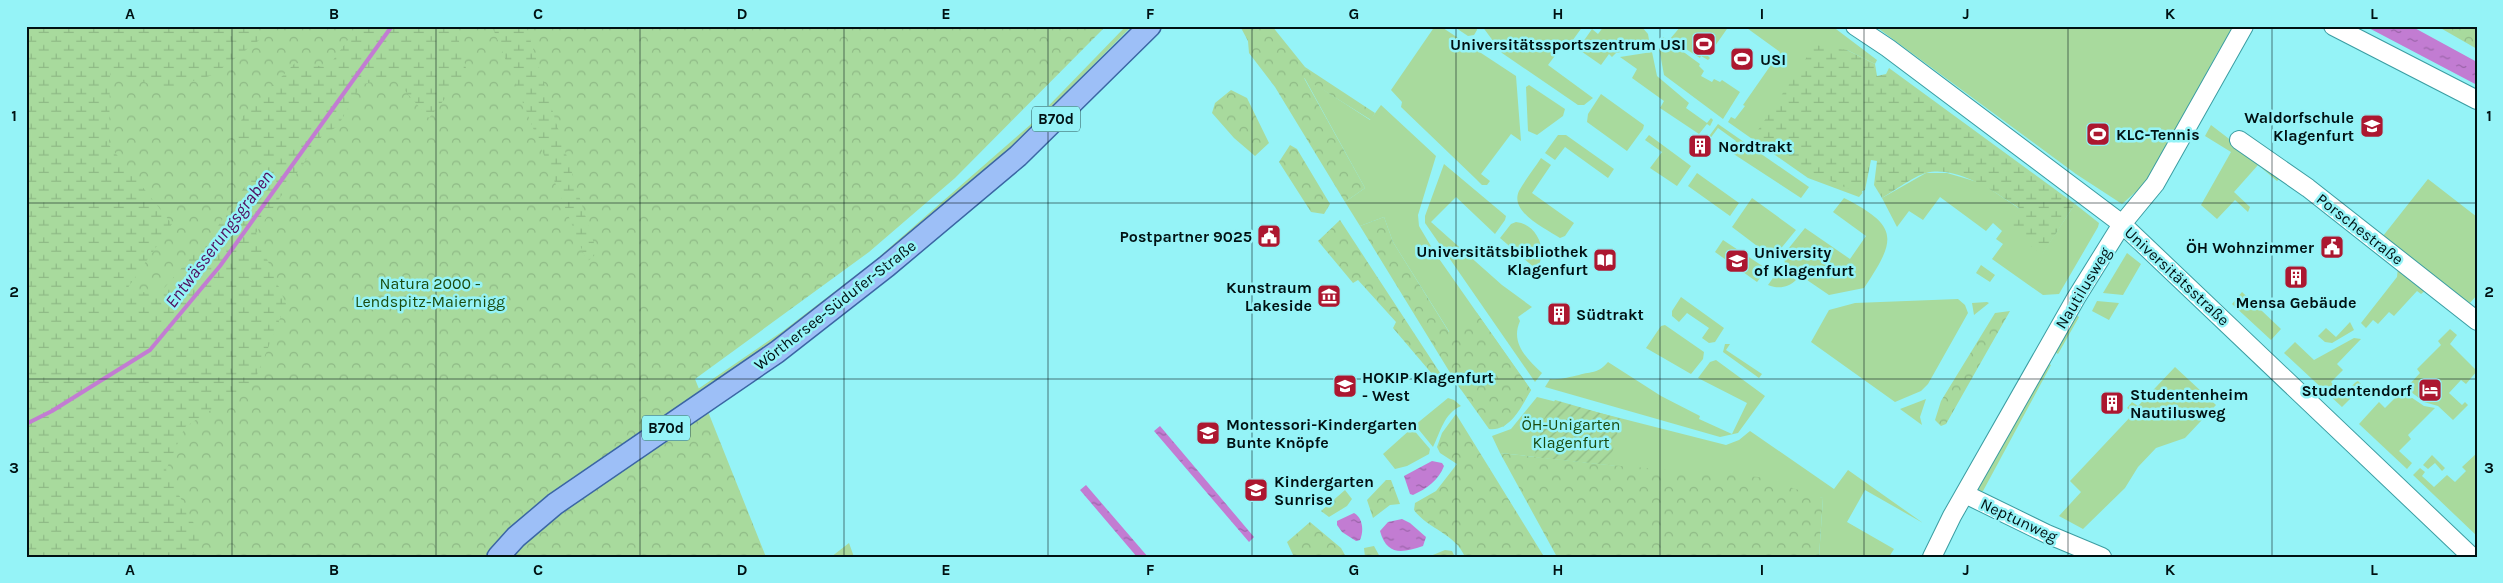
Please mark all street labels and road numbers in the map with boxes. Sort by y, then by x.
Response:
road number: B70d [1032,106,1080,132]
street label: Porschestraße [2313,189,2407,269]
street label: Universitätsstraße [2121,223,2233,329]
street label: Wörthersee-Südufer-Straße [750,236,920,374]
street label: Nautilusweg [2051,244,2115,332]
road number: B70d [642,416,690,440]
street label: Neptunweg [1978,494,2060,546]

